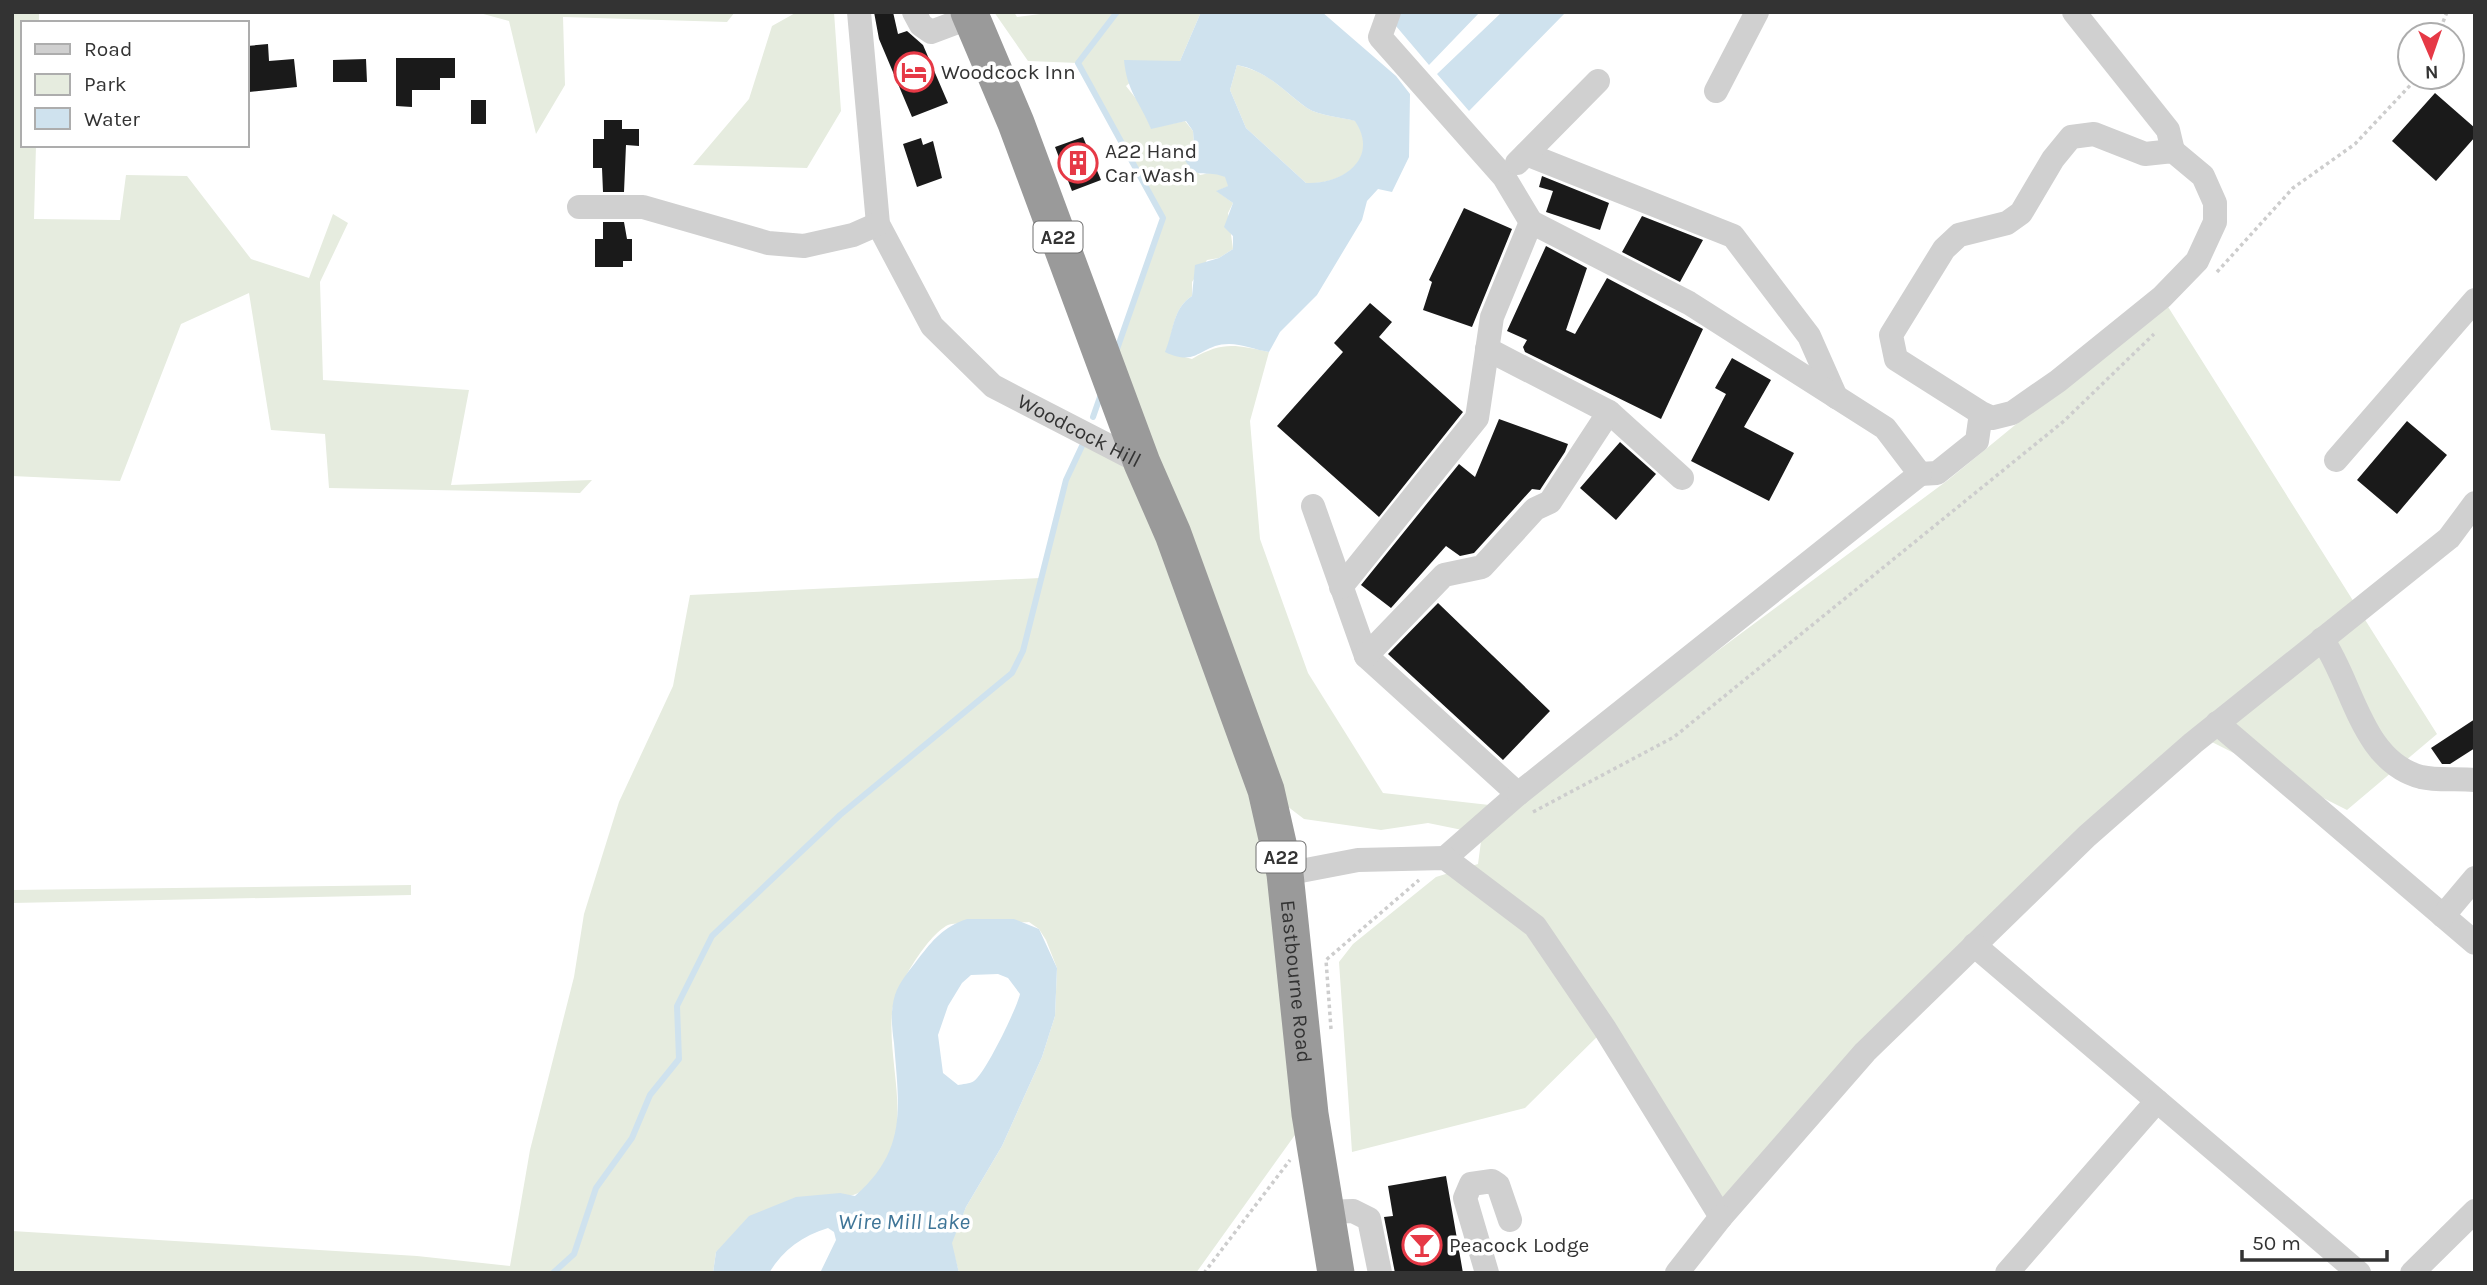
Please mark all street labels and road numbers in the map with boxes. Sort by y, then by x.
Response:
road number: A22 [1034,221,1082,252]
street label: Woodcock Hill [1014,389,1145,472]
road number: A22 [1256,842,1306,872]
street label: Eastbourne Road [1276,899,1317,1064]

